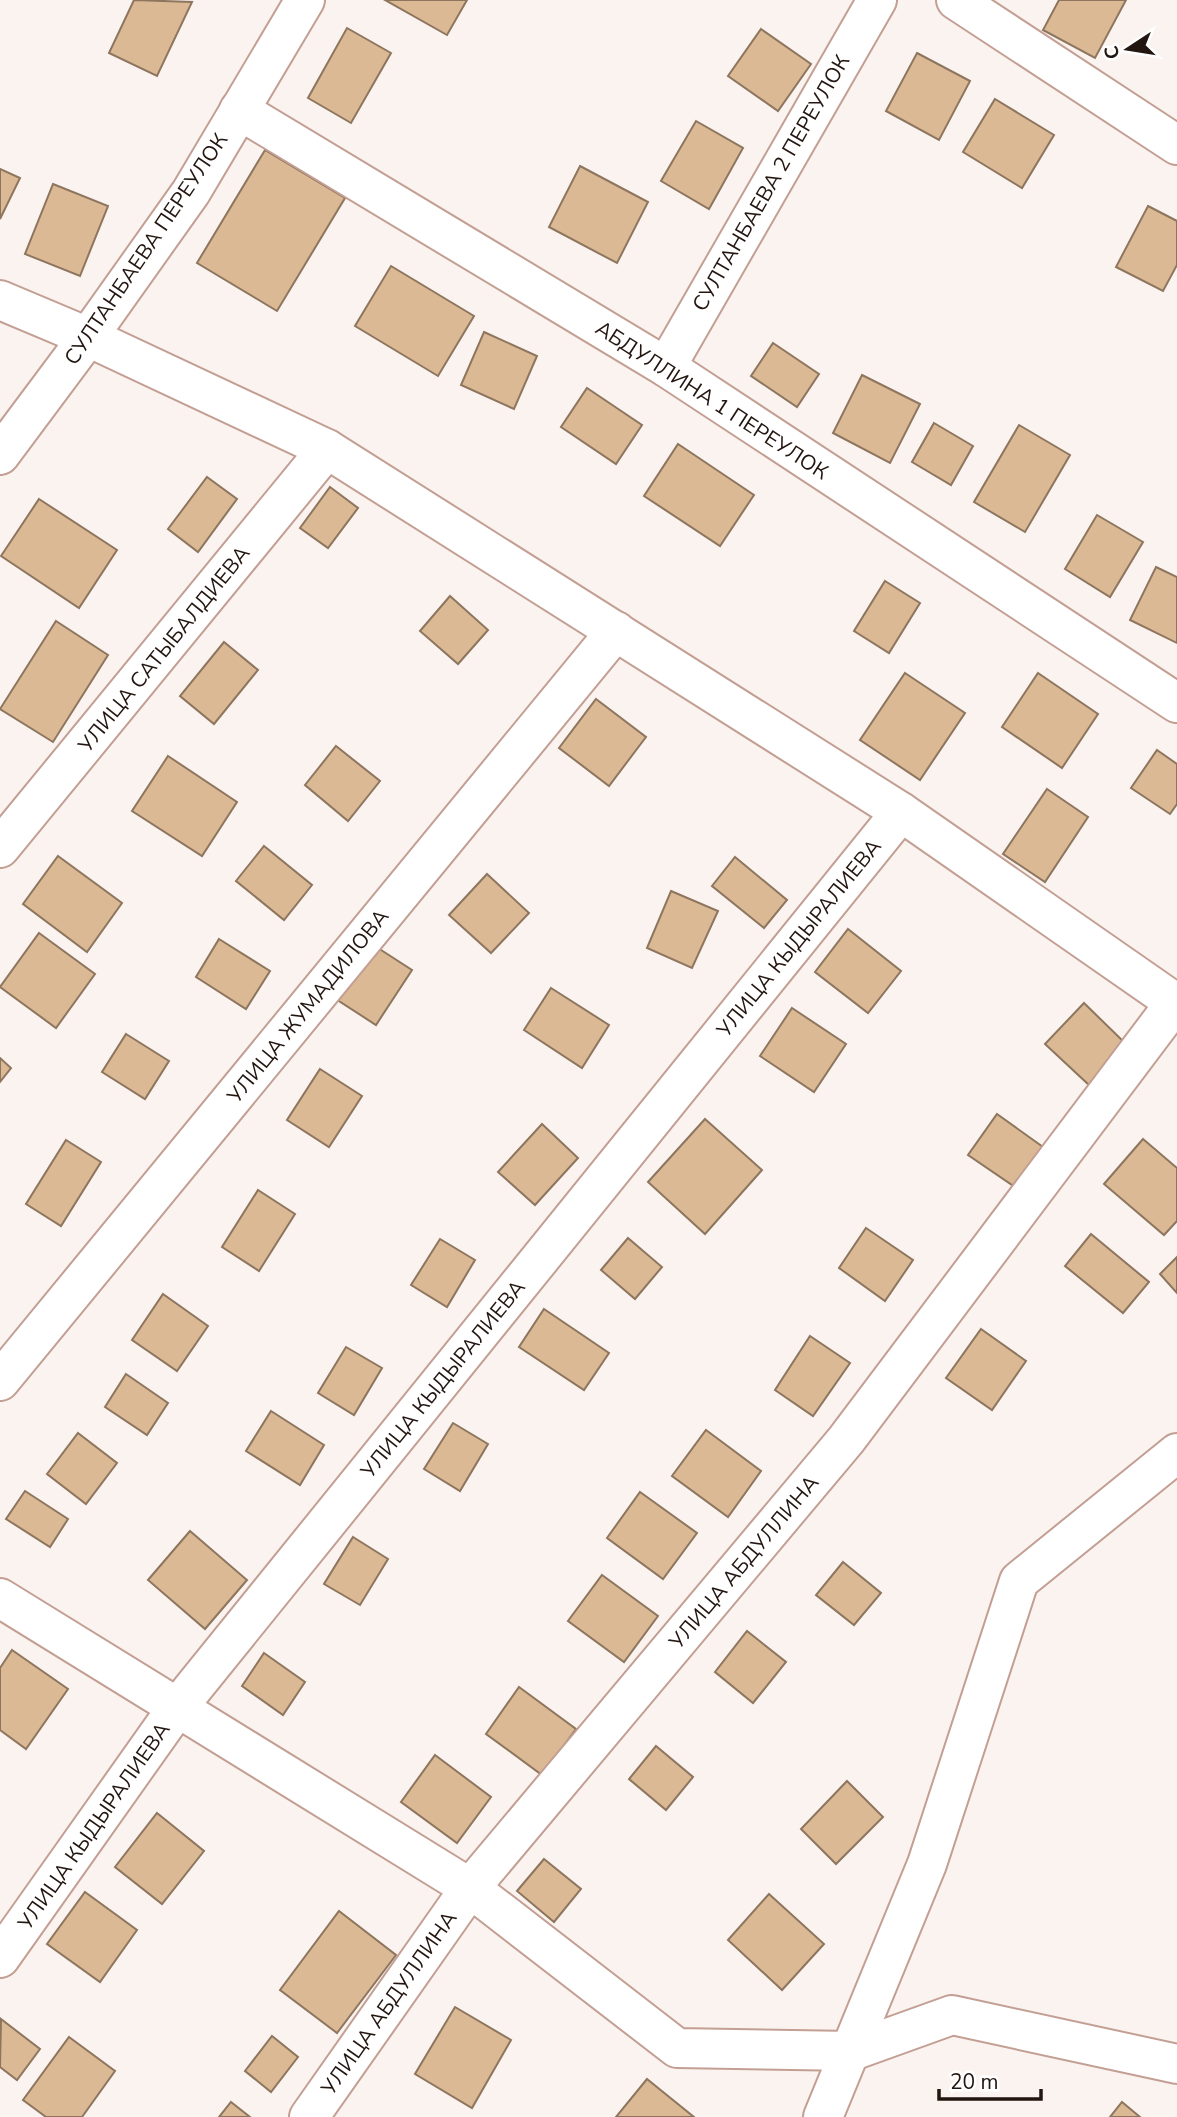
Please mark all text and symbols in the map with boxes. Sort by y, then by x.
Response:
north arrow [1093,14,1163,84]
text: С [1098,43,1126,61]
street label: СУЛТАНБАЕВА 2 ПЕРЕУЛОК [686,49,856,316]
street label: СУЛТАНБАЕВА ПЕРЕУЛОК [58,127,234,370]
street label: АБДУЛЛИНА 1 ПЕРЕУЛОК [590,314,834,486]
street label: УЛИЦА САТЫБАЛДИЕВА [71,540,256,759]
street label: УЛИЦА КЫДЫРАЛИЕВА [710,833,888,1044]
street label: УЛИЦА ЖУМАДИЛОВА [220,903,395,1110]
street label: УЛИЦА КЫДЫРАЛИЕВА [354,1274,532,1485]
street label: УЛИЦА АБДУЛЛИНА [662,1469,825,1655]
street label: УЛИЦА КЫДЫРАЛИЕВА [11,1717,176,1936]
street label: УЛИЦА АБДУЛЛИНА [314,1905,463,2101]
scale bar [939,2058,1040,2102]
text: 20 m [950,2068,999,2096]

